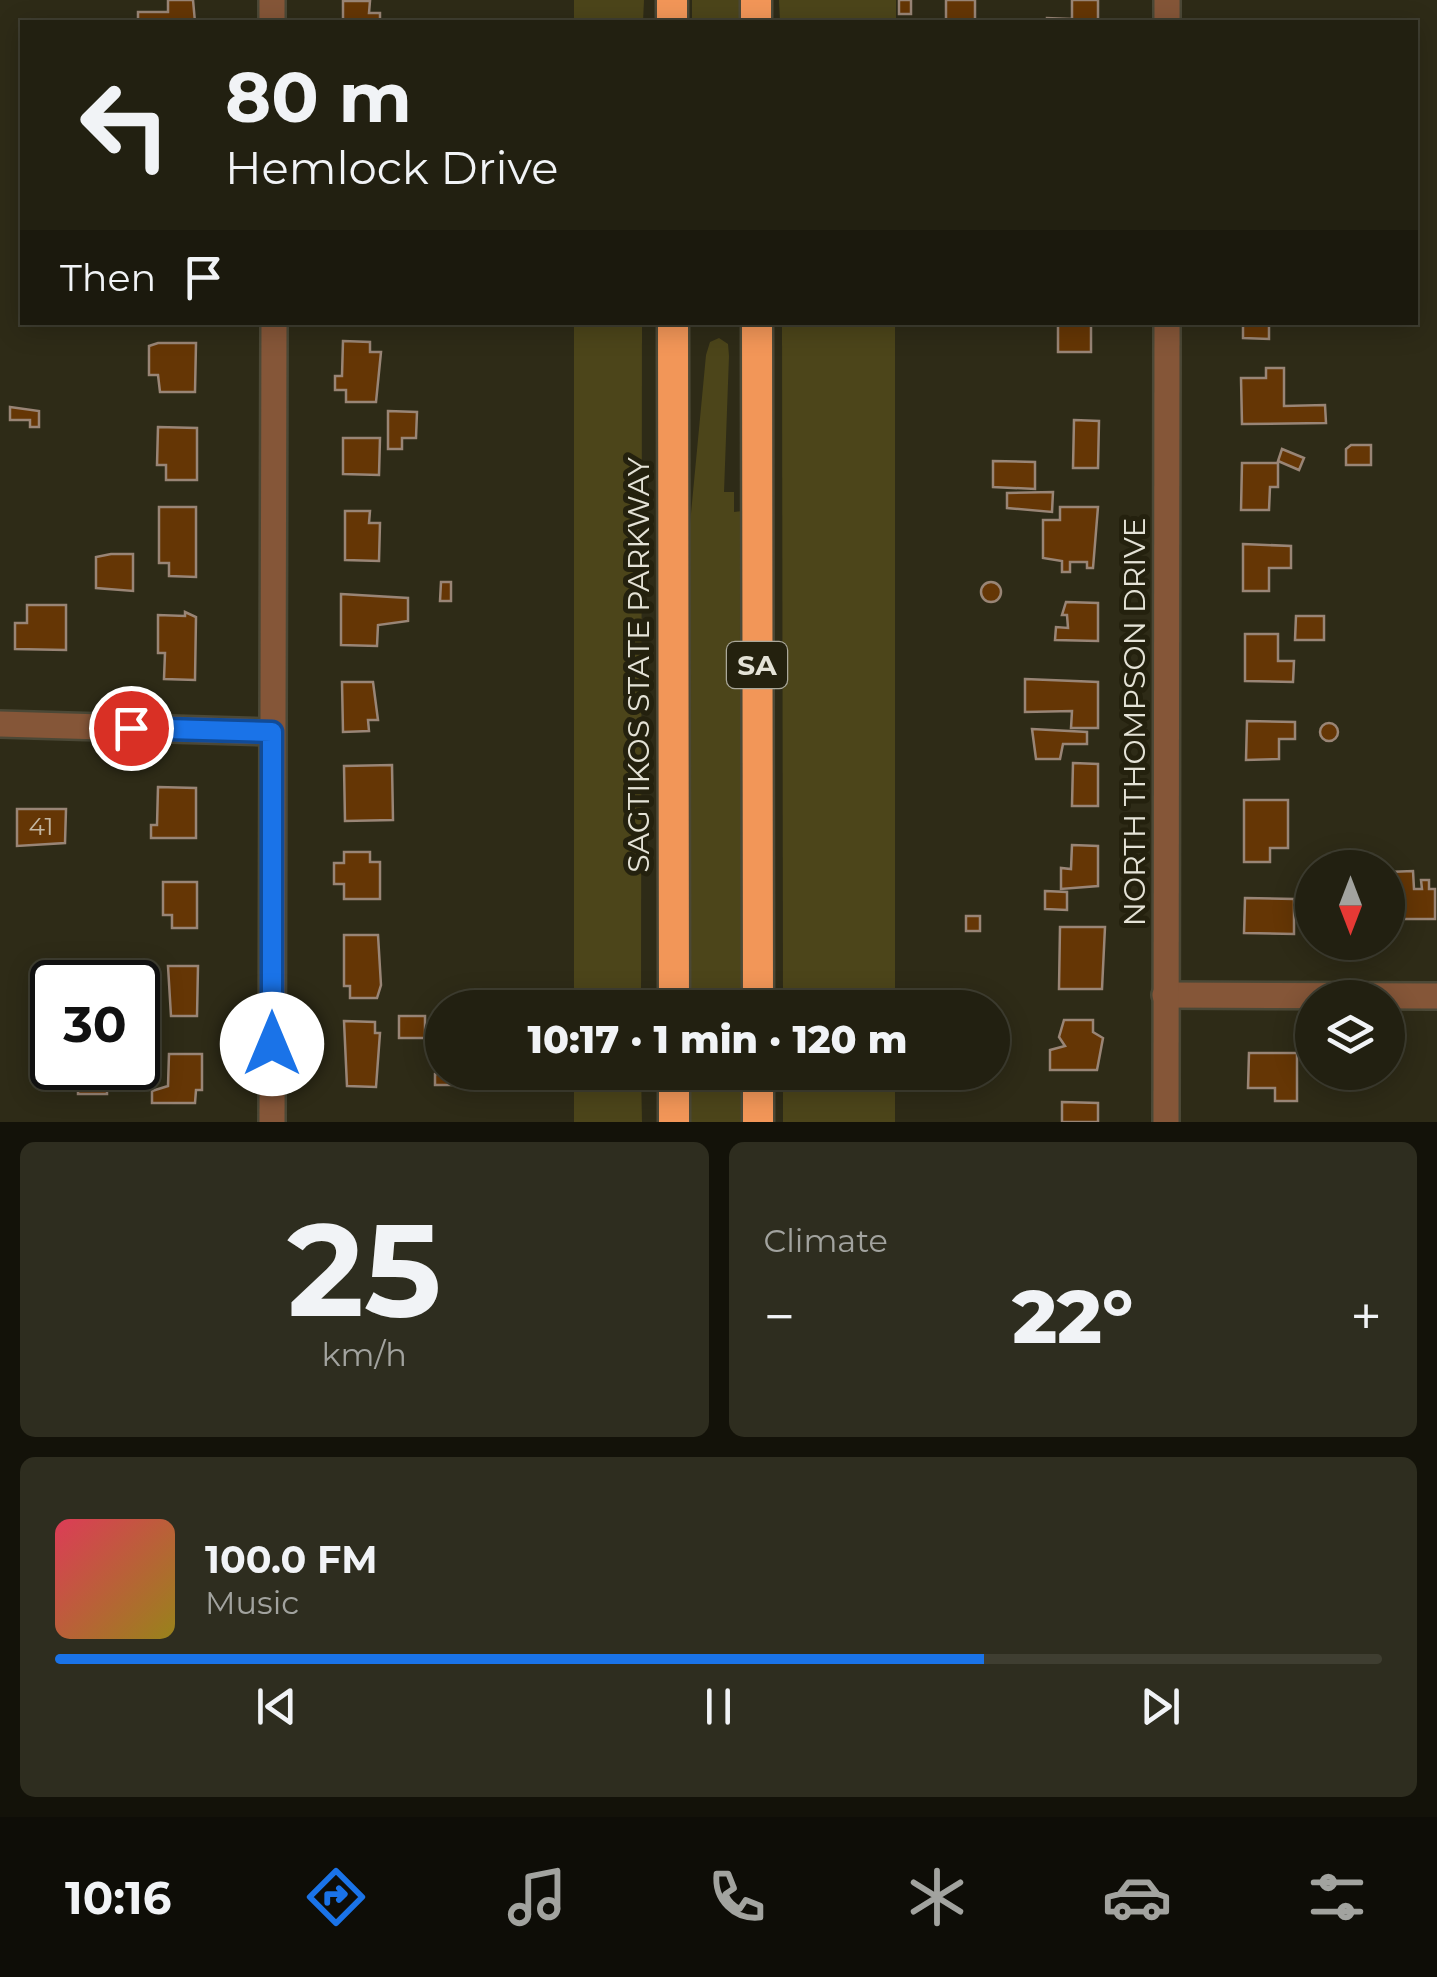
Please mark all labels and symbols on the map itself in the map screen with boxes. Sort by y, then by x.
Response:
street label: SAGTIKOS STATE PARKWAY [620,456,657,873]
street label: NORTH THOMPSON DRIVE [1116,518,1153,926]
road number: SA [727,642,787,688]
pin [89,686,174,771]
house number: 41 [29,811,53,841]
north arrow [1295,850,1405,960]
speed limit sign: 30 [30,960,160,1090]
position arrow [220,992,324,1096]

